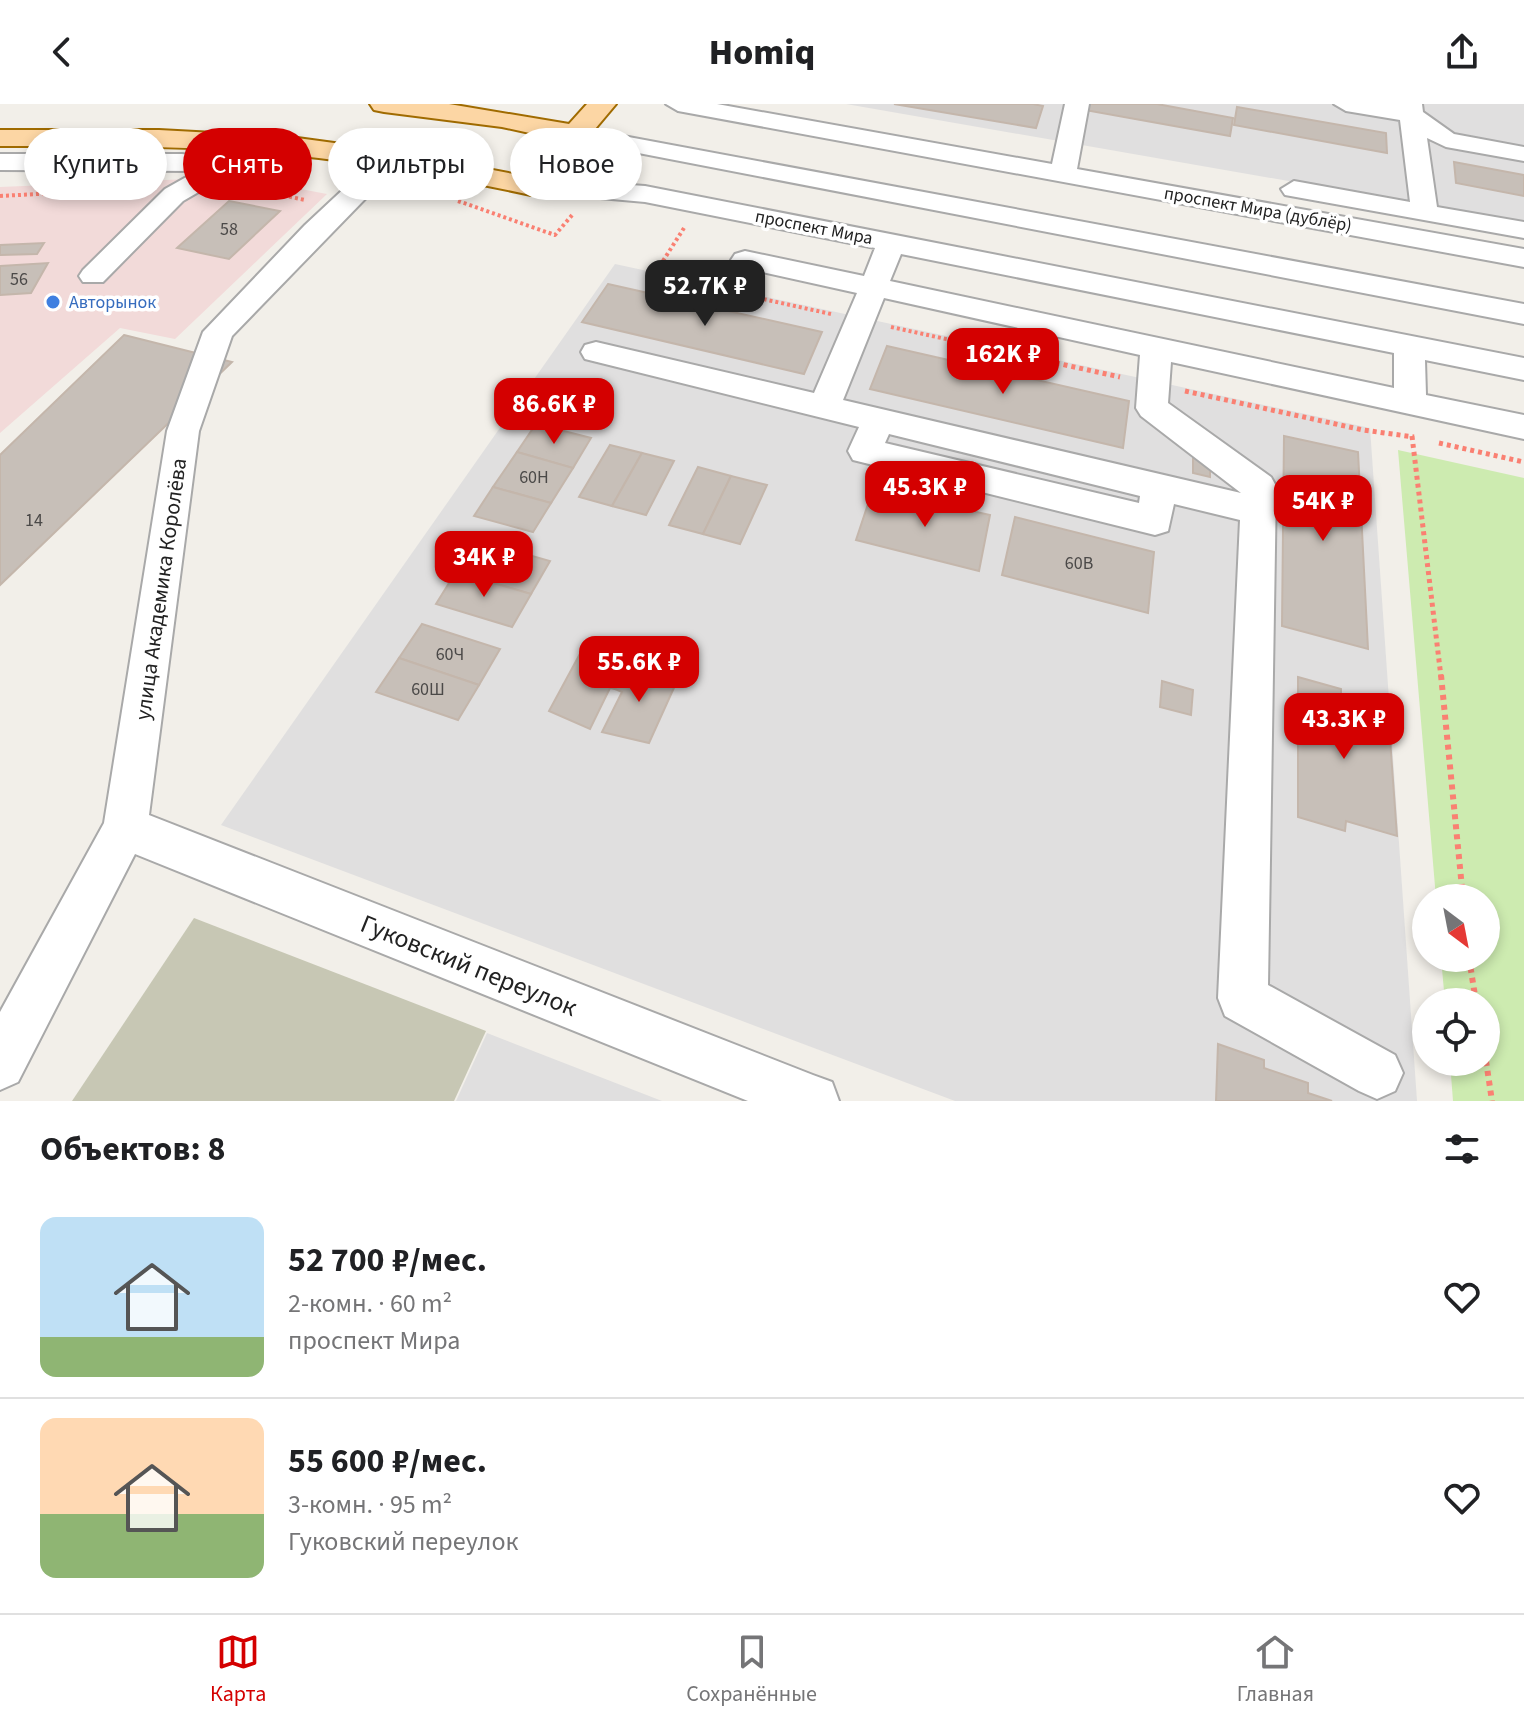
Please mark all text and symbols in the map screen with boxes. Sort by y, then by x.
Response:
text: Homiq [709,27,815,78]
icon: back [40,30,84,74]
icon: share [1440,30,1484,74]
chip: Купить [24,128,167,200]
chip: Снять [183,128,312,200]
chip: Фильтры [328,128,494,200]
chip: Новое [510,128,642,200]
street label: проспект Мира (дублёр) [1162,181,1354,238]
street label: проспект Мира [753,204,875,251]
house number: 58 [220,217,238,242]
pin: 52.7K ₽ [631,260,779,328]
house number: 56 [10,267,28,292]
text: 52.7K ₽ [663,267,747,304]
place label: Авторынок [69,290,156,315]
marker: Авторынок [44,293,62,311]
pin: 162K ₽ [938,328,1068,396]
text: 162K ₽ [965,335,1041,372]
pin: 86.6K ₽ [480,378,628,446]
text: 86.6K ₽ [512,385,596,422]
street label: улица Академика Королёва [127,456,195,722]
pin: 45.3K ₽ [851,461,999,529]
house number: 60Н [519,465,549,490]
text: 45.3K ₽ [883,468,967,505]
pin: 54K ₽ [1267,475,1379,543]
text: 54K ₽ [1292,482,1354,519]
house number: 14 [25,508,43,533]
pin: 34K ₽ [428,531,540,599]
text: 34K ₽ [453,538,515,575]
house number: 60В [1065,551,1093,576]
pin: 55.6K ₽ [565,636,713,704]
house number: 60Ч [436,642,464,667]
text: 55.6K ₽ [597,643,681,680]
house number: 60Ш [411,677,445,702]
pin: 43.3K ₽ [1270,693,1418,761]
text: 43.3K ₽ [1302,700,1386,737]
north arrow [1412,884,1500,972]
map controls [1412,884,1500,1076]
street label: Гуковский переулок [355,905,583,1026]
button: locate [1412,988,1500,1076]
text: Объектов: 8 [40,1125,225,1174]
icon: filters [1440,1127,1484,1171]
text: 52 700 ₽/мес. [288,1236,487,1285]
icon: home [104,1249,200,1345]
icon: heart [1440,1275,1484,1319]
text: 2-комн. · 60 m² [288,1285,452,1322]
text: проспект Мира [288,1322,460,1359]
text: 55 600 ₽/мес. [288,1437,487,1486]
icon: home [104,1450,200,1546]
icon: heart [1440,1476,1484,1520]
text: 3-комн. · 95 m² [288,1486,452,1523]
text: Гуковский переулок [288,1523,518,1560]
tab: Карта [210,1630,266,1710]
tab: Сохранённые [686,1630,817,1710]
tab: Главная [1237,1630,1314,1710]

